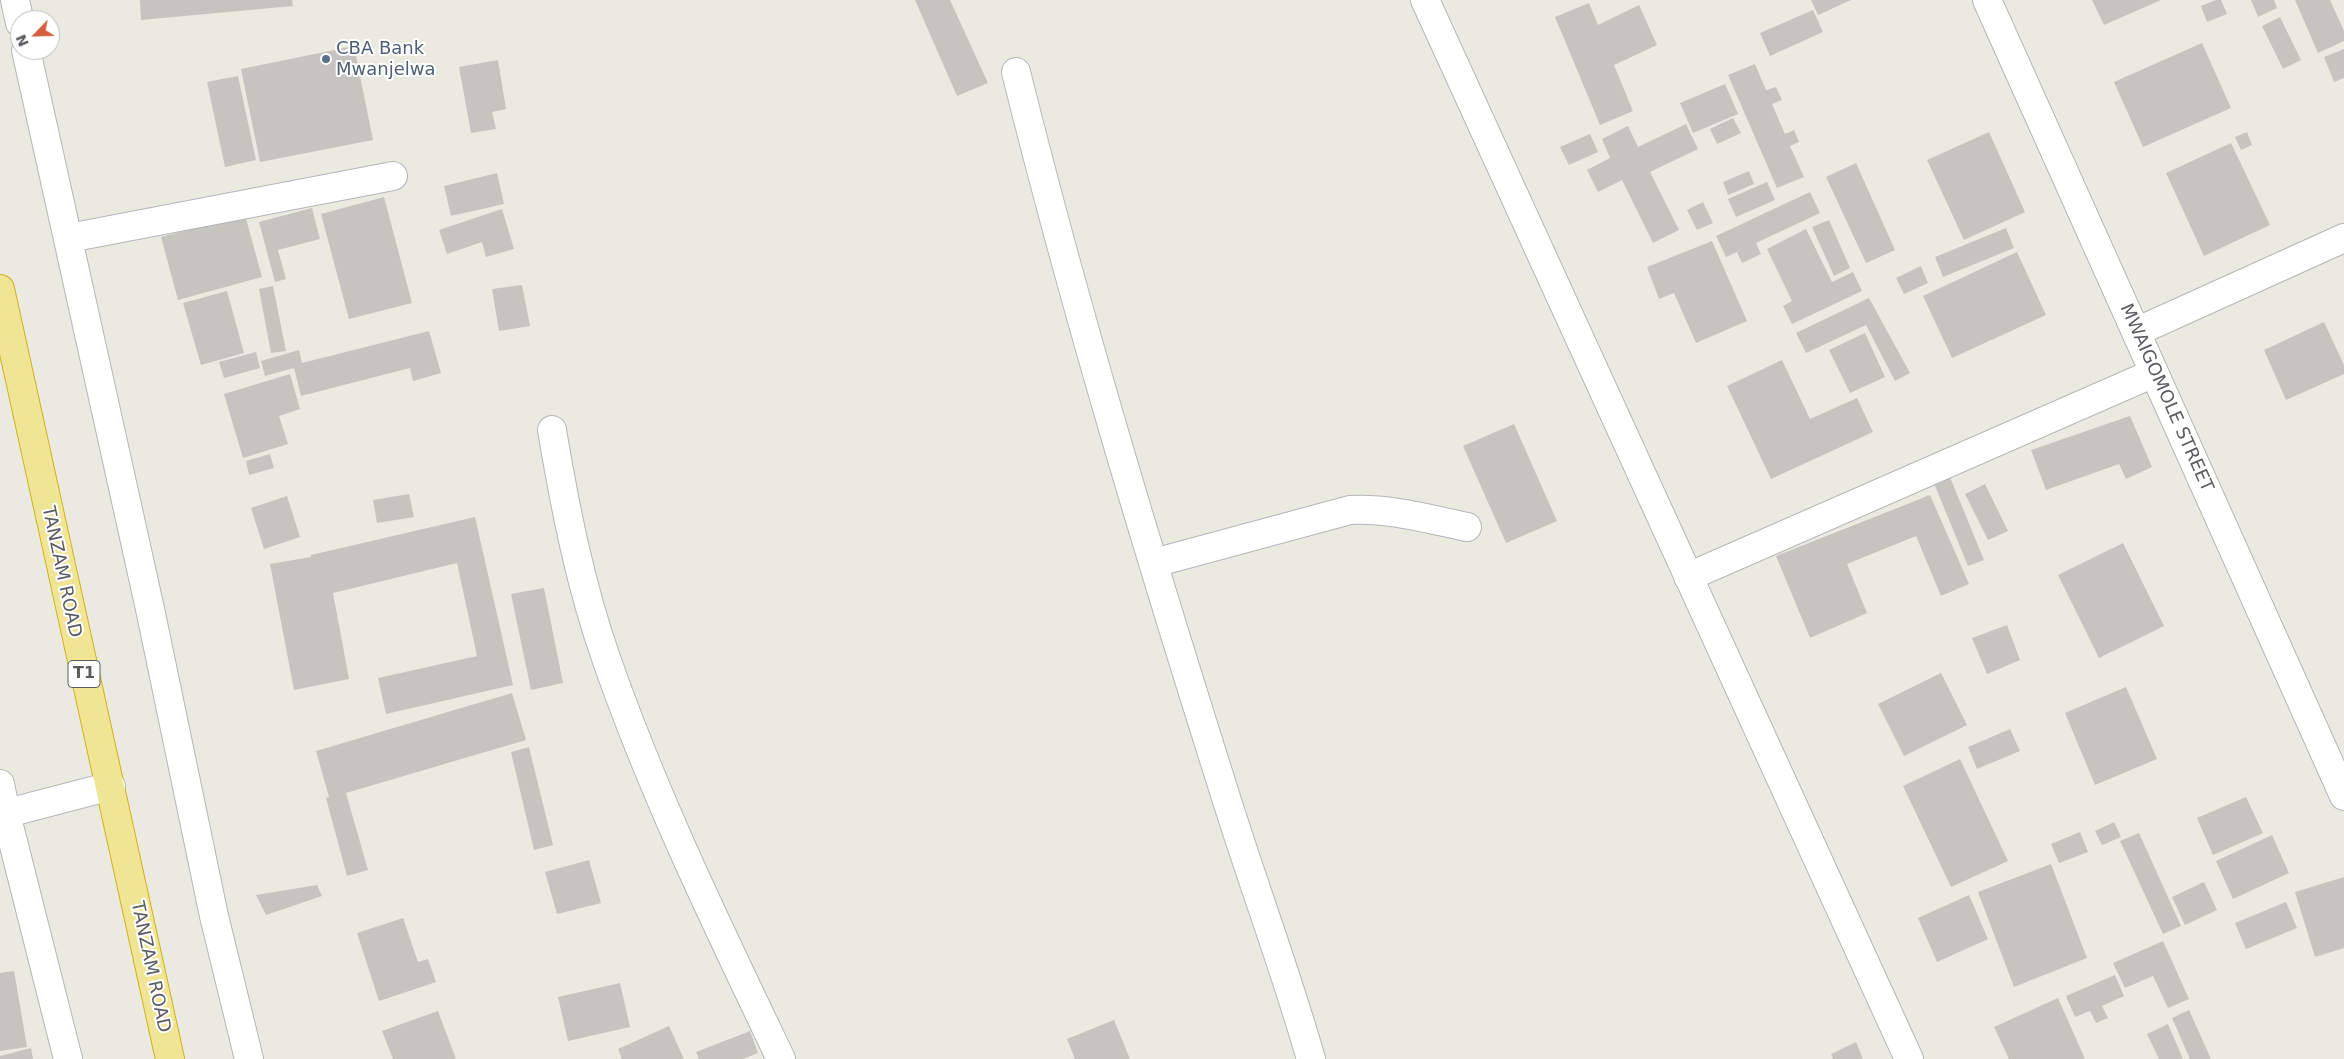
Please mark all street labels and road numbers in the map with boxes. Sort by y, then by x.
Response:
street label: MWAIGOMOLE STREET [2115,301,2217,495]
street label: TANZAM ROAD [37,504,85,640]
road number: T1 [68,661,100,688]
street label: TANZAM ROAD [126,899,174,1035]

